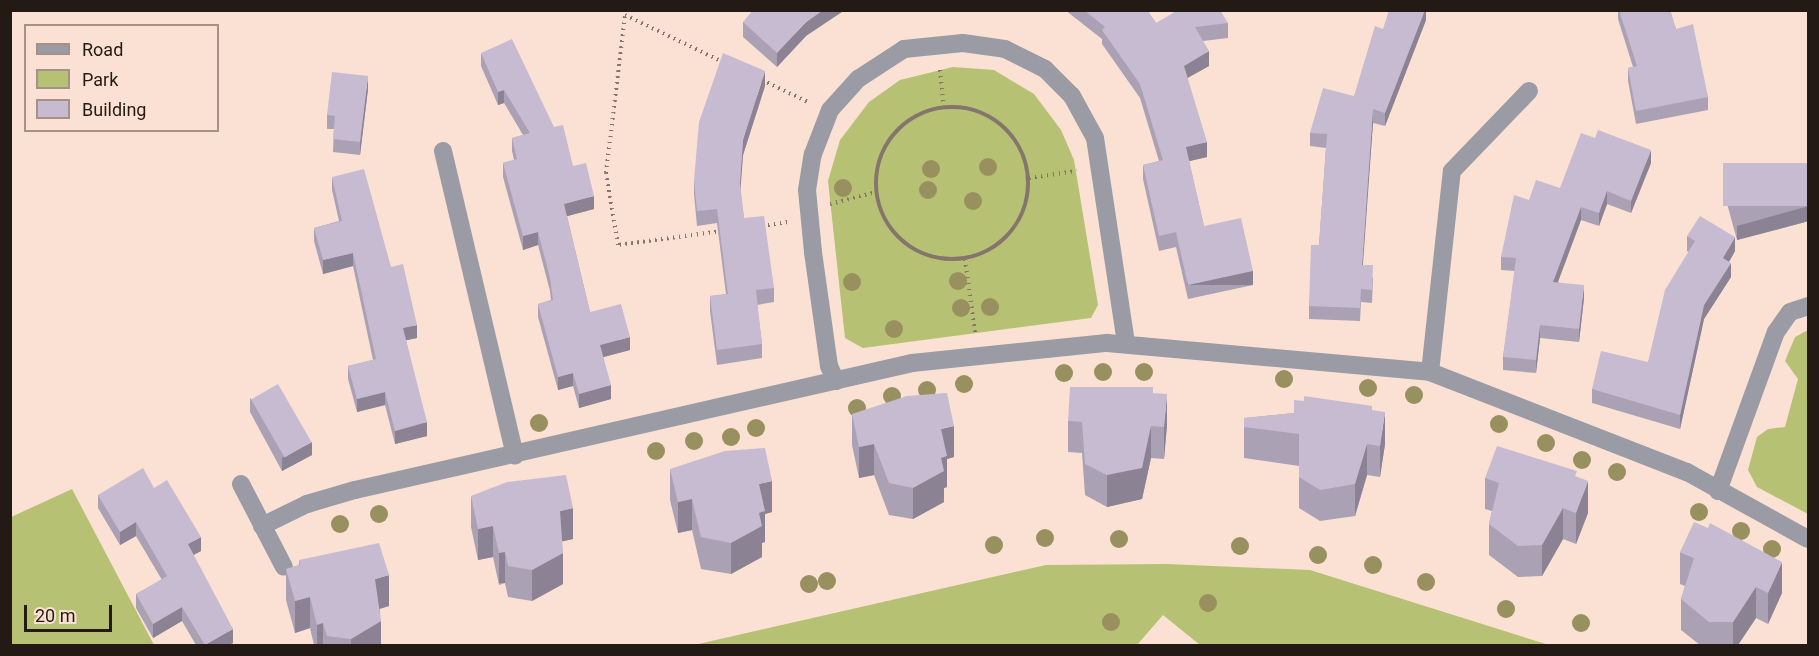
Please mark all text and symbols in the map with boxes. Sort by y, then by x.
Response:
legend [24,24,219,132]
text: Road [82,39,123,60]
text: Park [82,69,118,90]
text: Building [82,99,146,120]
scale bar [27,593,116,631]
text: 20 m [35,605,75,626]

